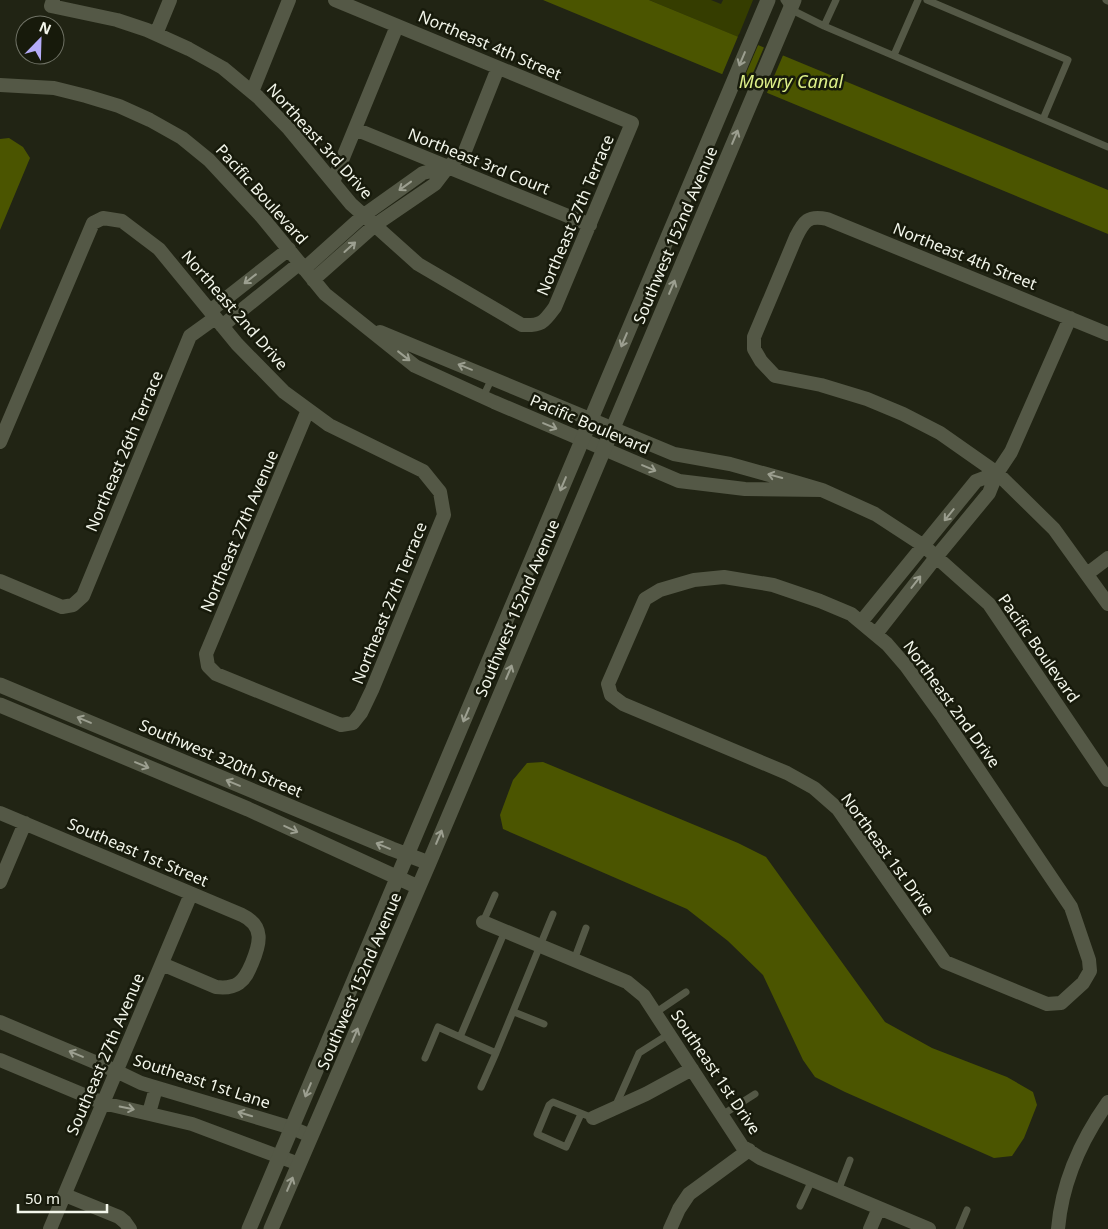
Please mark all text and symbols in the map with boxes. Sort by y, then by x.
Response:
street label: Northeast 4th Street [415,5,565,85]
north arrow [15,15,65,65]
text: N [36,17,54,39]
one-way arrow [737,51,747,66]
water label: Mowry Canal [739,69,843,93]
street label: Northeast 3rd Drive [262,78,378,204]
street label: Northeast 3rd Court [405,122,553,200]
one-way arrow [731,130,741,145]
street label: Northeast 27th Terrace [531,131,619,299]
street label: Pacific Boulevard [211,139,313,249]
street label: Southwest 152nd Avenue [628,143,722,327]
one-way arrow [398,181,412,191]
street label: Northeast 4th Street [890,217,1040,295]
one-way arrow [343,242,356,253]
street label: Northeast 2nd Drive [177,245,293,375]
one-way arrow [244,274,257,285]
one-way arrow [668,280,678,295]
one-way arrow [619,332,628,347]
one-way arrow [397,351,410,362]
one-way arrow [458,362,473,371]
street label: Northeast 26th Terrace [80,367,168,535]
street label: Pacific Boulevard [527,389,653,459]
one-way arrow [542,422,557,431]
street label: Northeast 27th Avenue [195,447,283,615]
one-way arrow [641,464,656,474]
one-way arrow [768,471,784,481]
one-way arrow [557,477,566,492]
one-way arrow [943,508,954,521]
street label: Southwest 152nd Avenue [470,516,564,700]
street label: Northeast 27th Terrace [346,519,432,687]
one-way arrow [911,576,922,589]
street label: Pacific Boulevard [993,589,1085,707]
street label: Northeast 2nd Drive [898,636,1006,772]
one-way arrow [505,665,515,680]
one-way arrow [460,707,470,722]
one-way arrow [77,714,92,724]
street label: Southwest 320th Street [136,714,306,802]
one-way arrow [134,760,149,770]
one-way arrow [226,777,241,786]
street label: Northeast 1st Drive [836,788,940,920]
street label: Southeast 1st Street [64,812,212,892]
one-way arrow [283,825,298,834]
one-way arrow [435,830,445,845]
one-way arrow [376,840,391,850]
street label: Southwest 152nd Avenue [312,889,406,1073]
street label: Southeast 27th Avenue [61,970,149,1138]
street label: Southeast 1st Drive [666,1005,766,1139]
one-way arrow [350,1028,360,1043]
street label: Southeast 1st Lane [131,1048,273,1114]
one-way arrow [69,1049,84,1058]
one-way arrow [302,1083,311,1098]
one-way arrow [119,1104,135,1113]
one-way arrow [238,1109,254,1119]
one-way arrow [286,1177,296,1192]
scale bar [18,1182,106,1214]
text: 50 m [25,1188,60,1208]

